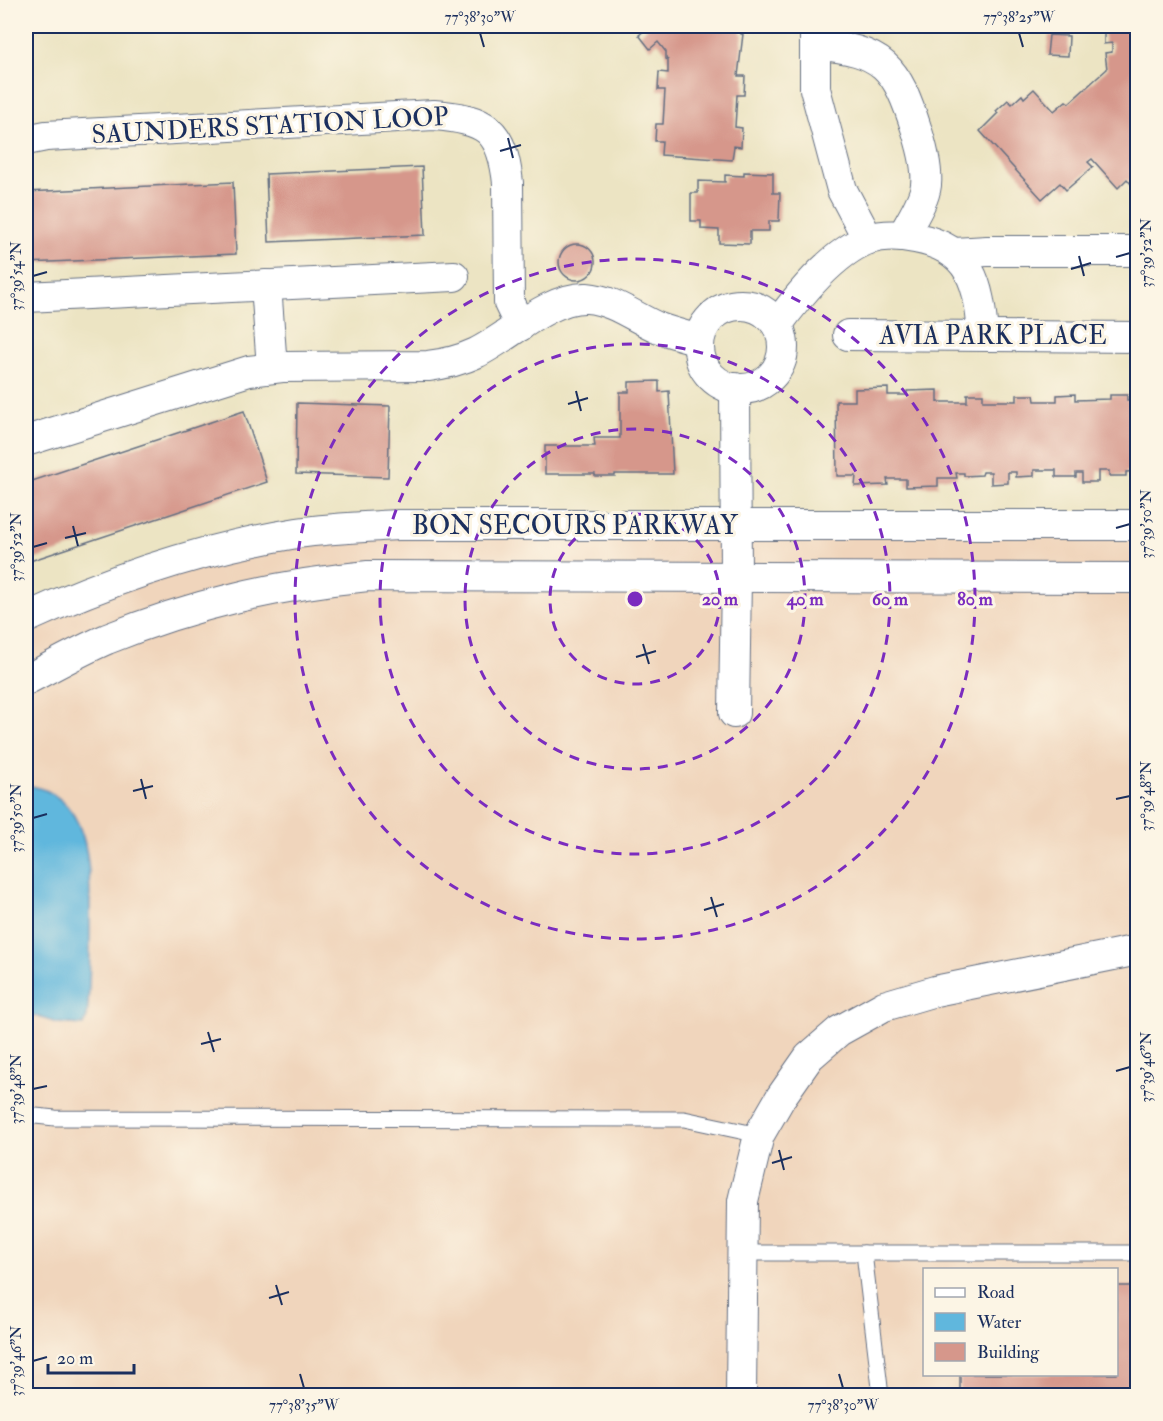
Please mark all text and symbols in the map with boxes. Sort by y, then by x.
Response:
text: 77°38'30"W [445,8,516,27]
text: 77°38'25"W [983,8,1056,27]
street label: SAUNDERS STATION LOOP [91,101,449,151]
text: 37°39'52"N [1137,218,1156,288]
text: 37°39'54"N [7,241,26,311]
street label: AVIA PARK PLACE [878,320,1107,352]
text: 37°39'50"N [1137,489,1156,559]
street label: BON SECOURS PARKWAY [412,510,739,542]
text: 37°39'52"N [7,512,26,582]
text: 20 m [702,588,739,611]
text: 40 m [786,588,824,611]
text: 60 m [872,588,909,611]
text: 80 m [957,588,994,611]
centre of rings [625,589,645,609]
text: 37°39'48"N [1137,760,1156,831]
text: 37°39'50"N [7,783,26,853]
text: 37°39'46"N [1137,1031,1156,1102]
text: 37°39'48"N [7,1053,26,1124]
legend [923,1268,1118,1376]
text: Road [977,1281,1015,1304]
text: Water [976,1311,1021,1334]
text: 37°39'46"N [7,1325,26,1396]
scale bar [48,1337,134,1375]
text: Building [977,1341,1040,1364]
text: 20 m [57,1347,93,1370]
text: 77°38'35"W [269,1396,340,1415]
text: 77°38'30"W [808,1396,879,1415]

